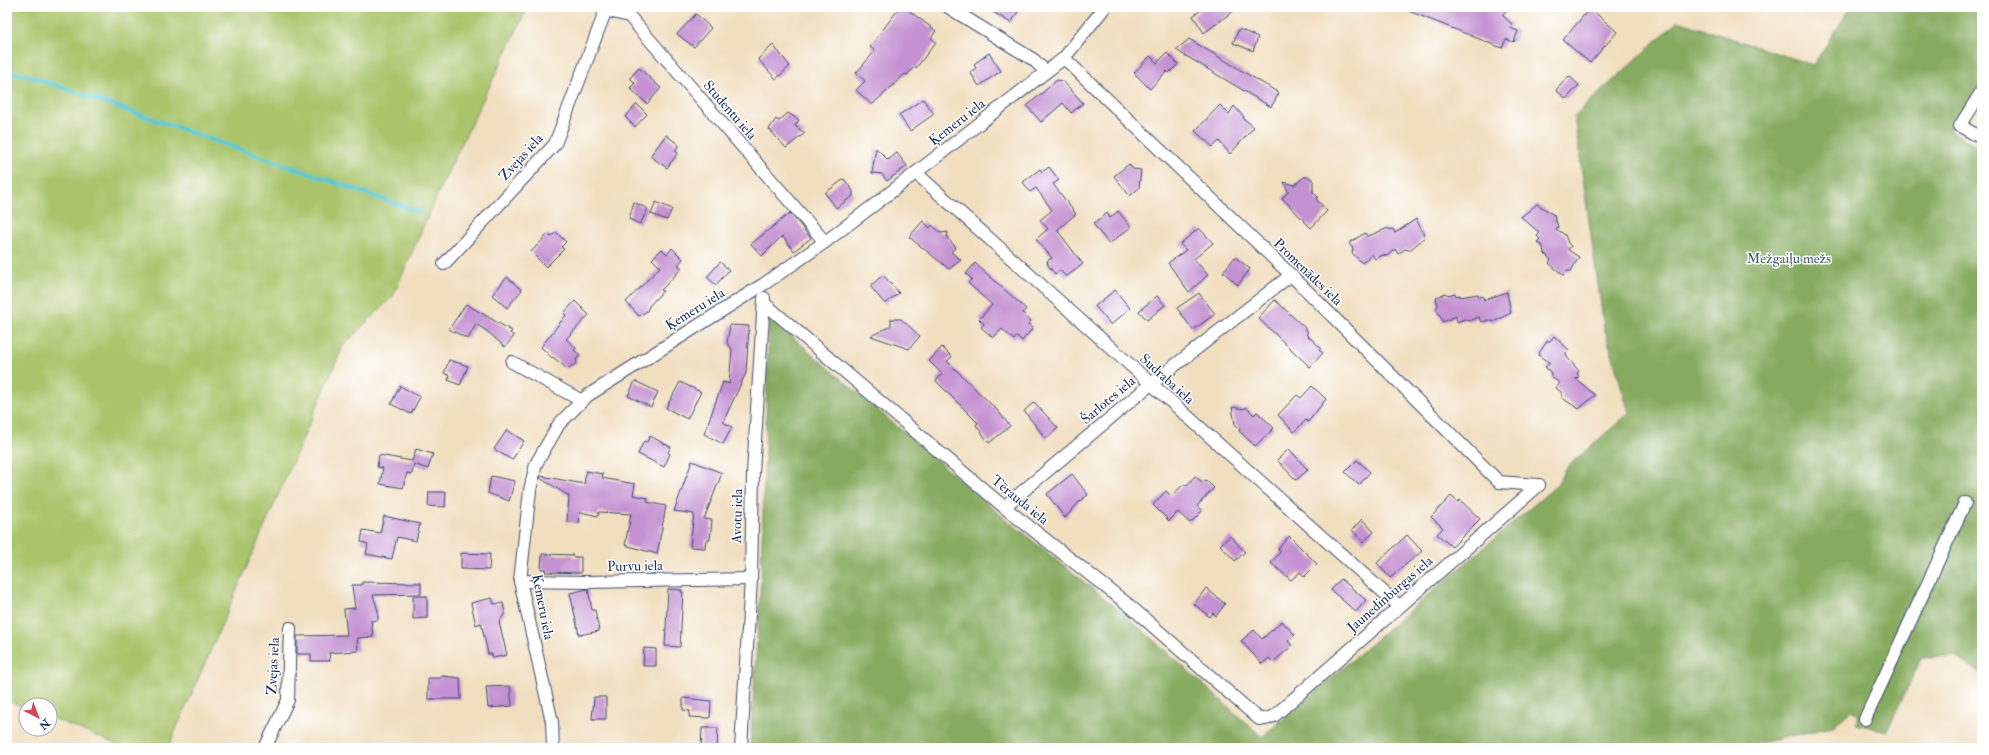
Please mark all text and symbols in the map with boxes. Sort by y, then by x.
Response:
street label: Studentu iela [700,77,761,143]
street label: Ķemeru iela [926,95,989,149]
street label: Zvejas iela [495,130,547,184]
street label: Promenādes iela [1270,235,1346,309]
park label: Mežgaiļu mežs [1747,250,1831,267]
street label: Ķemeru iela [662,284,728,334]
street label: Sudraba iela [1136,350,1198,408]
street label: Šarlotes iela [1077,371,1139,428]
street label: Tērauda iela [988,472,1052,528]
street label: Avotu iela [728,488,746,545]
street label: Jaunedinburgas iela [1343,552,1436,636]
street label: Purvu iela [607,557,663,575]
street label: Ķemeru iela [528,573,558,641]
street label: Zvejas iela [263,637,283,695]
north arrow [18,697,58,737]
text: N [35,715,53,733]

